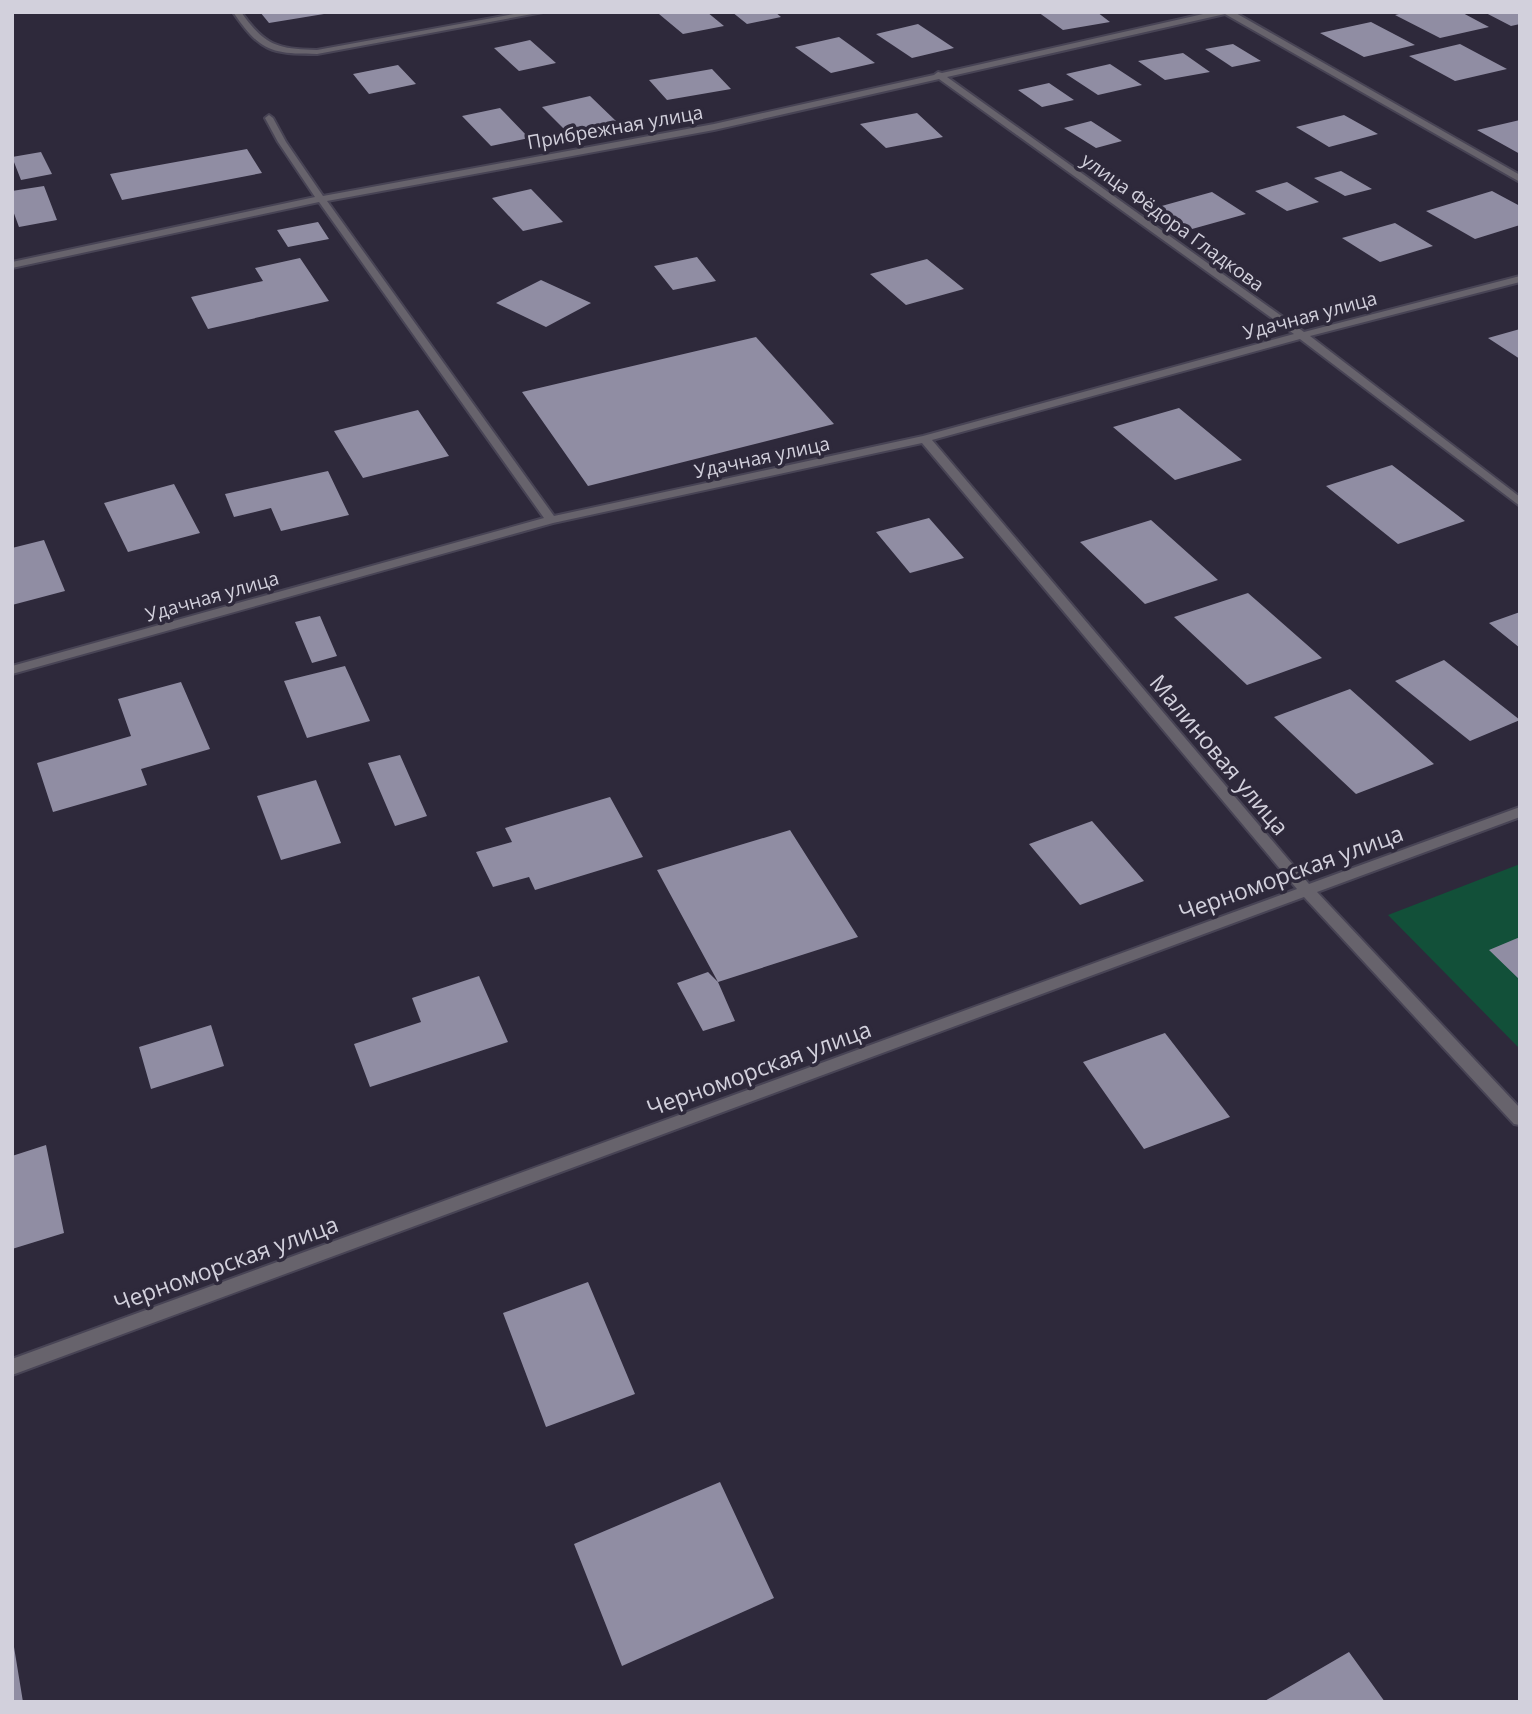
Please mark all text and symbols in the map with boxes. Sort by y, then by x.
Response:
street label: Прибрежная улица [525,99,705,155]
street label: улица Фёдора Гладкова [1076,147,1270,297]
street label: Удачная улица [1240,285,1380,345]
street label: Удачная улица [692,430,832,484]
street label: Удачная улица [142,565,282,627]
street label: Малиновая улица [1143,667,1297,842]
street label: Черноморская улица [1174,816,1407,928]
street label: Черноморская улица [642,1012,875,1124]
street label: Черноморская улица [109,1207,342,1319]

